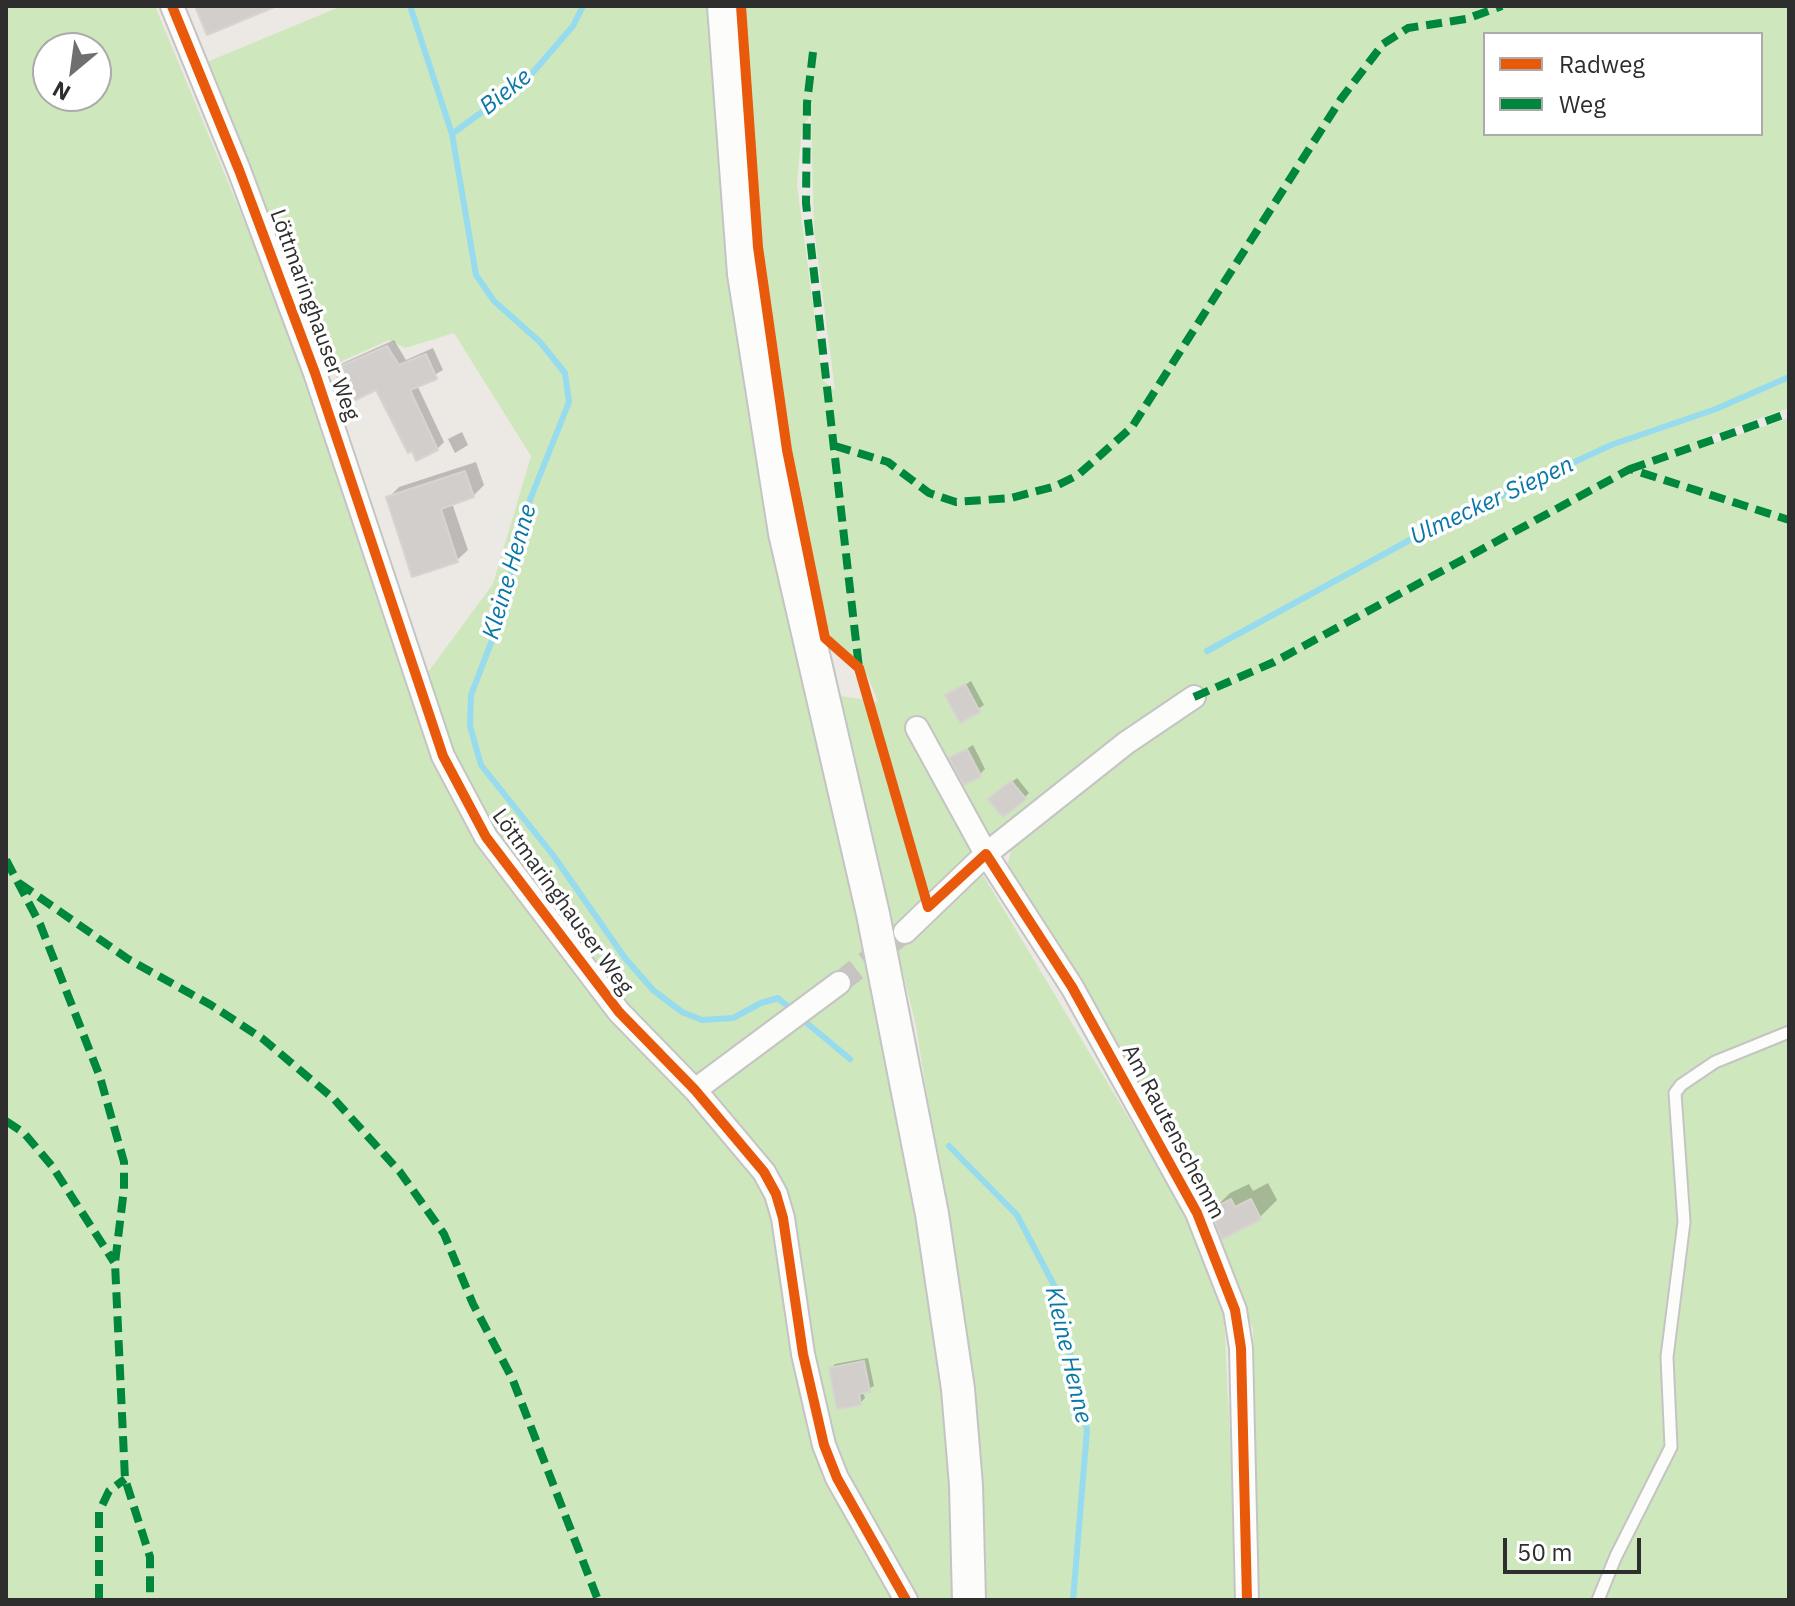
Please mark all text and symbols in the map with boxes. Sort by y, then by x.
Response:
north arrow [32,32,112,112]
legend [1483,32,1763,136]
text: Radweg [1559,48,1645,80]
water label: Bieke [474,63,538,121]
text: N [47,75,75,108]
text: Weg [1559,88,1606,120]
street label: Löttmaringhauser Weg [263,206,365,424]
water label: Ulmecker Siepen [1406,451,1578,551]
water label: Kleine Henne [477,501,543,643]
street label: Löttmaringhauser Weg [486,804,638,1000]
street label: Am Rautenschemm [1116,1040,1230,1224]
water label: Kleine Henne [1038,1284,1098,1426]
scale bar [1507,1522,1645,1572]
text: 50 m [1517,1536,1572,1568]

